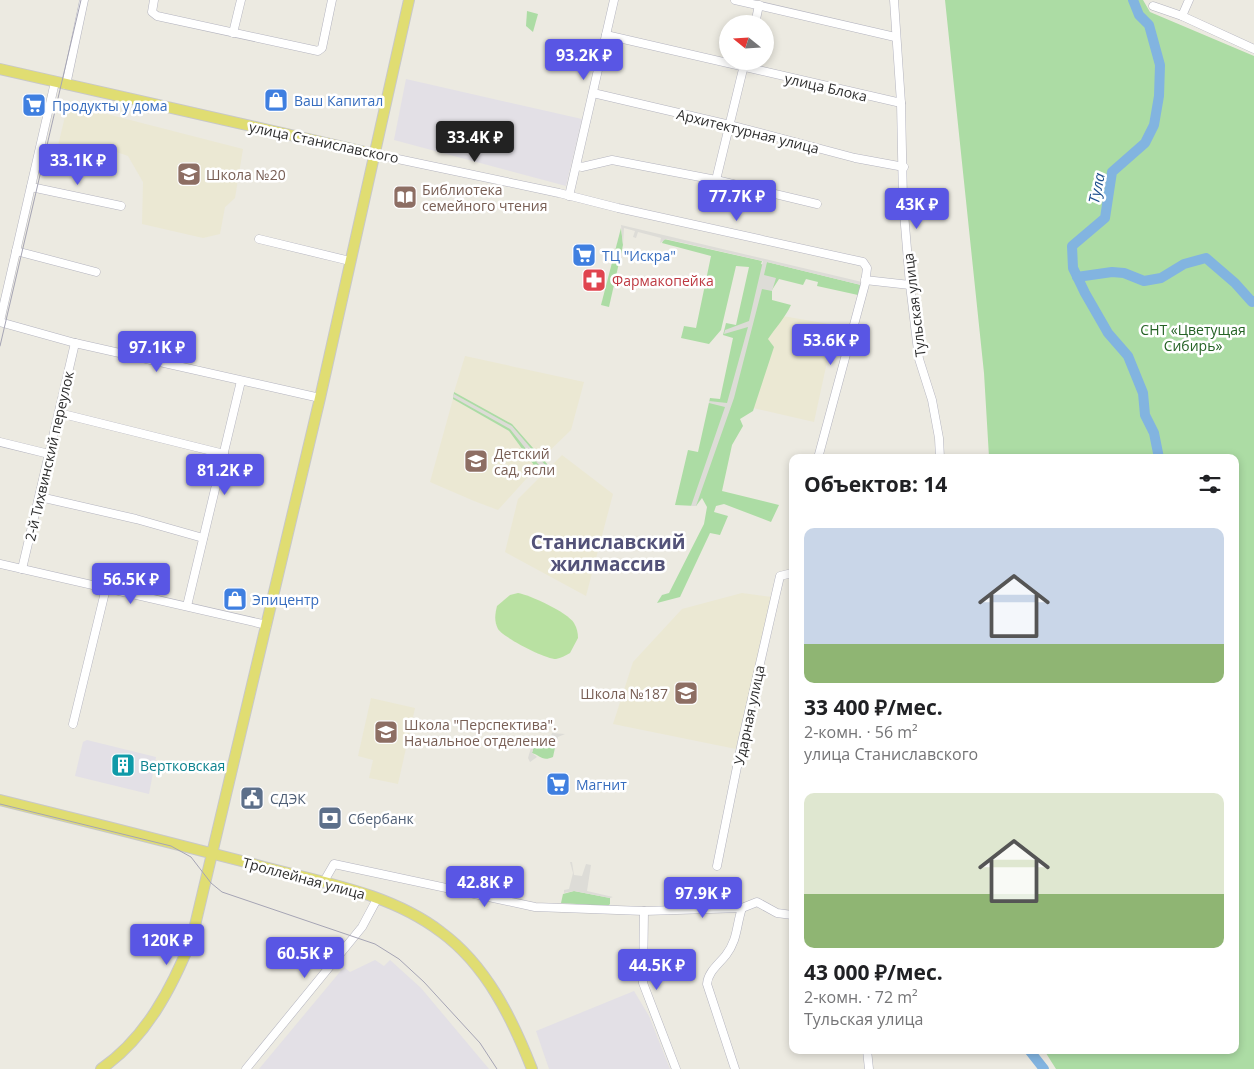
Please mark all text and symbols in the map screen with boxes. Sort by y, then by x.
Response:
north arrow [719,15,774,70]
map controls [719,15,774,70]
pin: 93.2K ₽ [538,38,630,81]
text: 93.2K ₽ [556,44,612,66]
street label: улица Блока [783,68,869,106]
shop icon: Ваш Капитал [263,87,289,113]
place label: Ваш Капитал [294,91,383,110]
supermarket icon: Продукты у дома [21,92,47,118]
place label: Продукты у дома [52,96,168,115]
street label: Архитектурная улица [675,104,821,158]
street label: улица Станиславского [247,117,401,167]
pin: 33.4K ₽ [429,120,521,163]
text: 33.4K ₽ [447,126,503,148]
pin: 33.1K ₽ [32,144,124,186]
text: 33.1K ₽ [50,149,106,171]
school or university icon: Школа №20 [176,161,202,187]
place label: Школа №20 [206,165,286,184]
water label: Тула [1083,170,1109,205]
place label: Библиотека семейного чтения [422,180,547,215]
pin: 77.7K ₽ [691,180,783,222]
library icon: Библиотека семейного чтения [392,184,418,210]
text: 77.7K ₽ [709,185,765,207]
pin: 43K ₽ [882,188,952,230]
text: 43K ₽ [896,193,938,215]
supermarket icon: ТЦ "Искра" [571,242,597,268]
place label: ТЦ "Искра" [602,246,676,265]
street label: Тульская улица [898,252,930,358]
pharmacy icon: Фармакопейка [581,267,607,293]
place label: Фармакопейка [612,271,714,290]
park label: СНТ «Цветущая Сибирь» [1140,320,1246,355]
pin: 53.6K ₽ [785,324,877,366]
text: 53.6K ₽ [803,329,859,351]
pin: 97.1K ₽ [111,330,203,373]
text: 97.1K ₽ [129,336,185,358]
street label: 2-й Тихвинский переулок [20,368,78,543]
place label: Детский сад, ясли [494,444,555,479]
school or university icon: Детский сад, ясли [463,448,489,474]
pin: 81.2K ₽ [179,454,271,496]
text: 81.2K ₽ [197,459,253,481]
text: Объектов: 14 [804,470,947,498]
icon: filters [1196,470,1224,498]
district label: Станиславский жилмассив [531,529,685,577]
icon: home [969,561,1059,651]
pin: 56.5K ₽ [85,562,177,605]
text: 56.5K ₽ [103,568,159,590]
shop icon: Эпицентр [222,586,248,612]
place label: Эпицентр [252,590,319,609]
street label: Ударная улица [729,663,769,767]
school or university icon: Школа №187 [673,680,699,706]
place label: Школа №187 [580,684,668,703]
text: 33 400 ₽/мес. [804,693,943,721]
place label: Школа "Перспектива". Начальное отделение [404,715,557,750]
school or university icon: Школа "Перспектива". Начальное отделение [373,719,399,745]
text: 2-комн. · 56 m² [804,721,918,743]
text: улица Станиславского [804,743,978,765]
building icon: Вертковская [110,752,136,778]
place label: Вертковская [140,756,225,775]
supermarket icon: Магнит [545,771,571,797]
place label: Магнит [576,775,627,794]
public building icon: СДЭК [239,785,265,811]
place label: СДЭК [270,789,306,808]
bank icon: Сбербанк [317,805,343,831]
place label: Сбербанк [348,809,415,828]
icon: home [969,826,1059,916]
street label: Троллейная улица [241,853,367,903]
pin: 42.8K ₽ [439,866,531,908]
text: 42.8K ₽ [457,871,513,893]
pin: 97.9K ₽ [657,876,749,919]
text: 97.9K ₽ [675,882,731,904]
pin: 120K ₽ [126,924,208,966]
text: 120K ₽ [141,929,193,951]
pin: 60.5K ₽ [259,936,351,979]
text: 60.5K ₽ [277,942,333,964]
pin: 44.5K ₽ [611,948,703,991]
text: 44.5K ₽ [629,954,685,976]
text: 43 000 ₽/мес. [804,958,943,986]
text: 2-комн. · 72 m² [804,986,918,1008]
text: Тульская улица [804,1008,924,1030]

